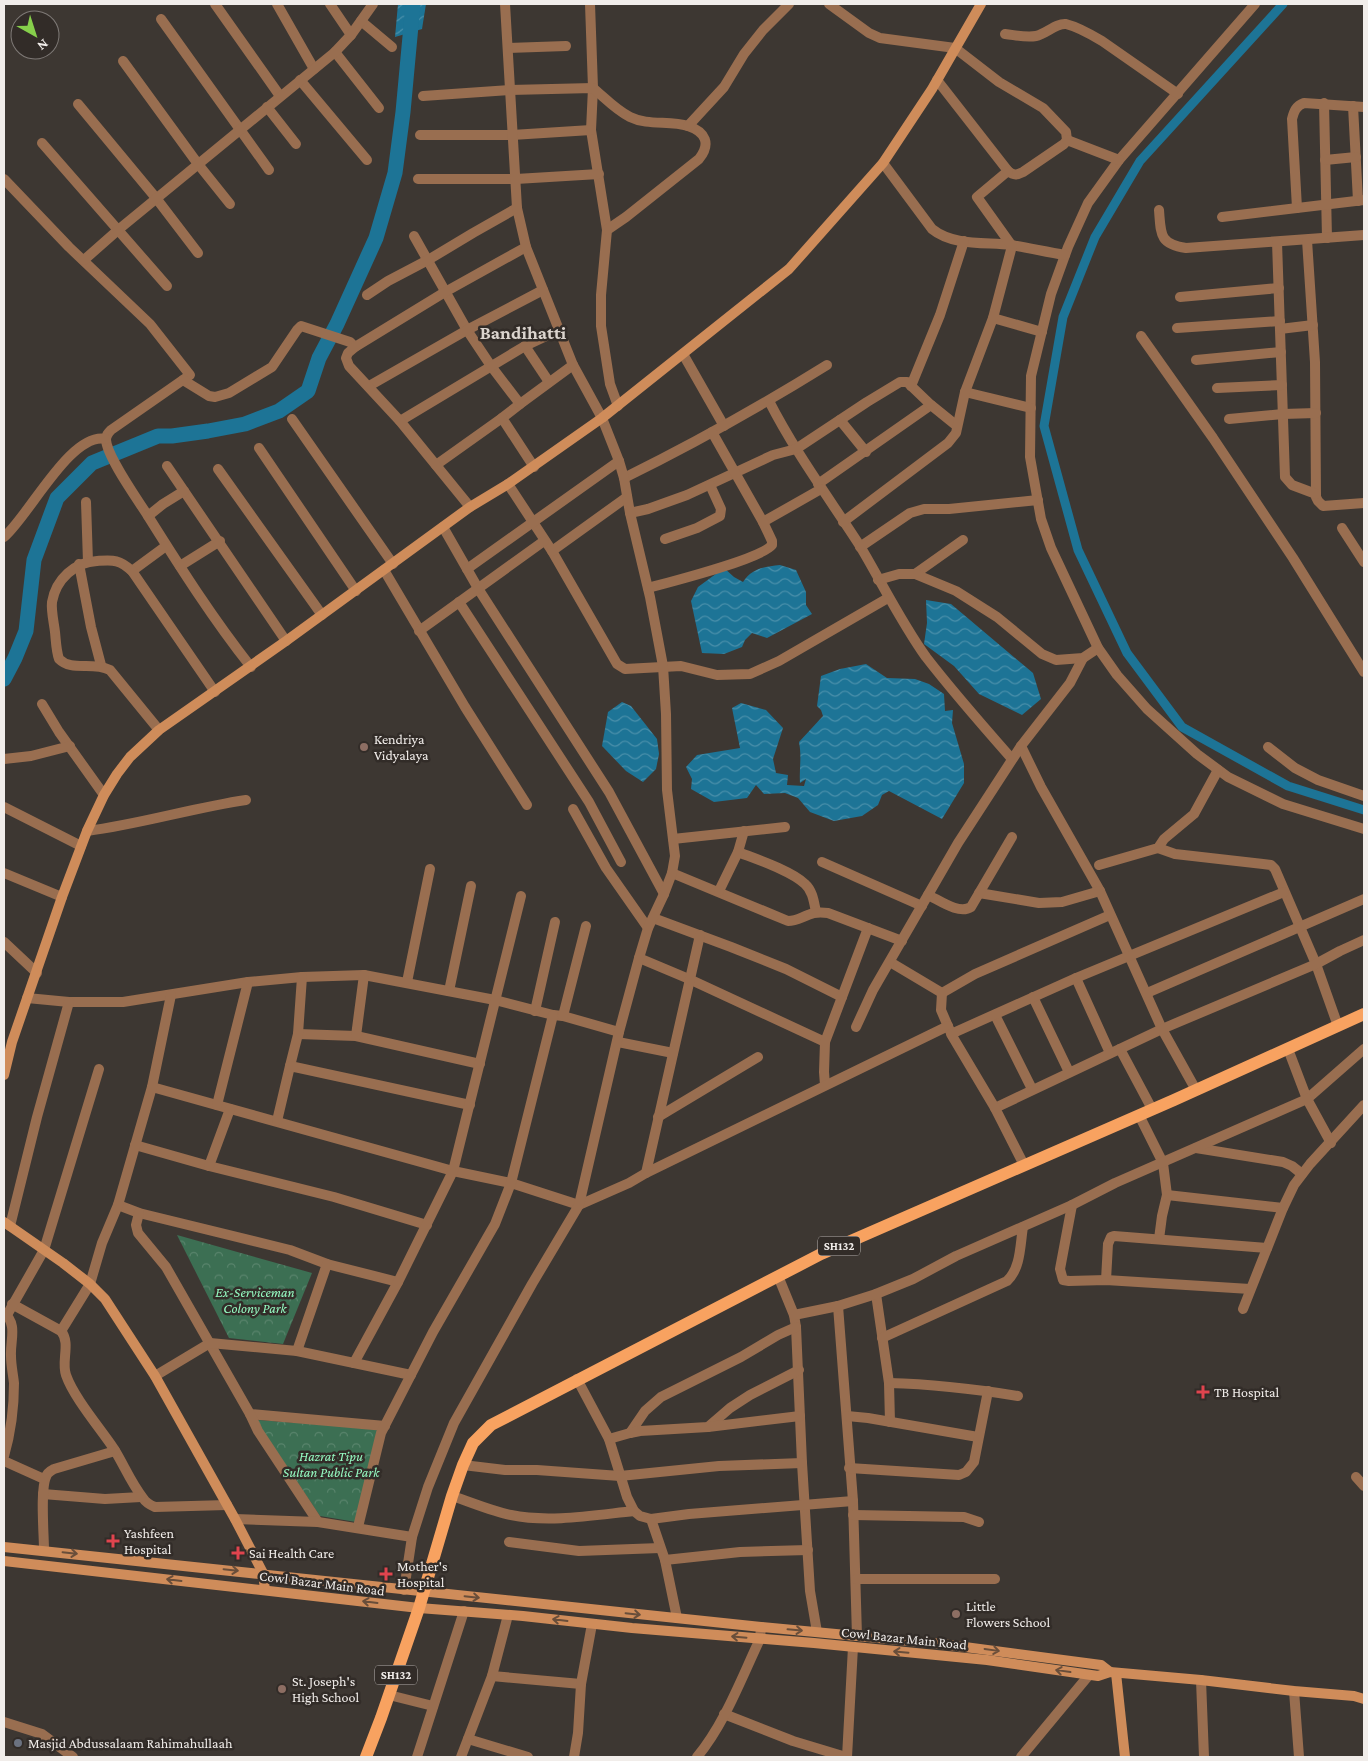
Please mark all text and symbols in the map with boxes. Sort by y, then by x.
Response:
north arrow [10,10,60,60]
text: N [34,36,52,55]
district label: Bandihatti [480,322,567,343]
place label: Kendriya Vidyalaya [374,731,429,763]
marker: Kendriya Vidyalaya [358,741,370,753]
road number: SH132 [818,1236,860,1256]
park label: Ex-Serviceman Colony Park [215,1284,295,1316]
place label: TB Hospital [1214,1384,1280,1400]
marker: TB Hospital [1196,1385,1210,1399]
park label: Hazrat Tipu Sultan Public Park [283,1448,380,1480]
place label: Yashfeen Hospital [124,1525,174,1557]
marker: Yashfeen Hospital [106,1534,120,1548]
place label: Sai Health Care [249,1545,334,1561]
marker: Sai Health Care [231,1546,245,1560]
one-way arrow [61,1548,77,1558]
place label: Mother's Hospital [397,1558,448,1590]
one-way arrow [223,1565,239,1575]
street label: Cowl Bazar Main Road [258,1567,386,1599]
marker: Mother's Hospital [379,1567,393,1581]
one-way arrow [166,1575,182,1585]
one-way arrow [463,1592,479,1602]
one-way arrow [363,1597,379,1607]
place label: Little Flowers School [966,1598,1051,1630]
marker: Little Flowers School [950,1608,962,1620]
one-way arrow [625,1609,641,1619]
one-way arrow [553,1615,569,1625]
street label: Cowl Bazar Main Road [840,1623,968,1653]
one-way arrow [787,1625,803,1635]
one-way arrow [732,1633,748,1642]
one-way arrow [983,1646,999,1656]
one-way arrow [894,1647,910,1657]
road number: SH132 [375,1666,417,1684]
one-way arrow [1055,1666,1071,1676]
place label: St. Joseph's High School [292,1673,359,1705]
marker: St. Joseph's High School [276,1683,288,1695]
place label: Masjid Abdussalaam Rahimahullaah [28,1735,233,1752]
marker: Masjid Abdussalaam Rahimahullaah [12,1737,24,1749]

